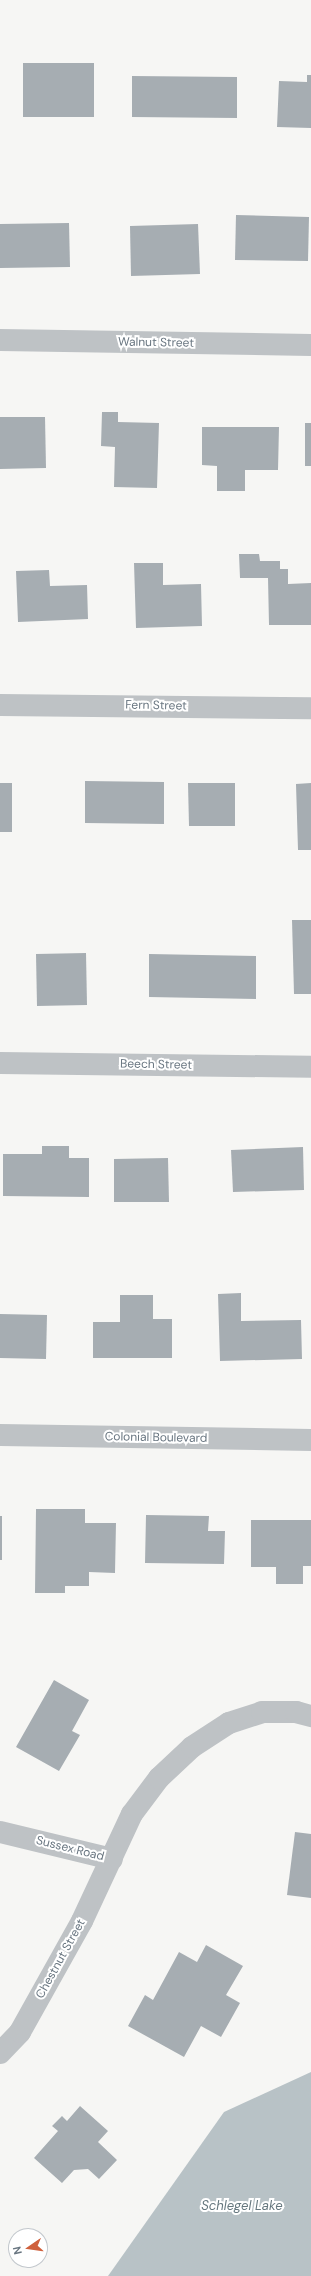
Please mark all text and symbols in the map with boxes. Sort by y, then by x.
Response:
street label: Walnut Street [118,335,194,351]
street label: Fern Street [125,698,187,714]
street label: Beech Street [120,1057,192,1073]
street label: Colonial Boulevard [105,1430,207,1446]
street label: Sussex Road [35,1834,105,1864]
street label: Chestnut Street [33,1917,89,2001]
water label: Schlegel Lake [201,2198,283,2214]
north arrow [8,2228,48,2268]
text: N [10,2245,25,2256]

